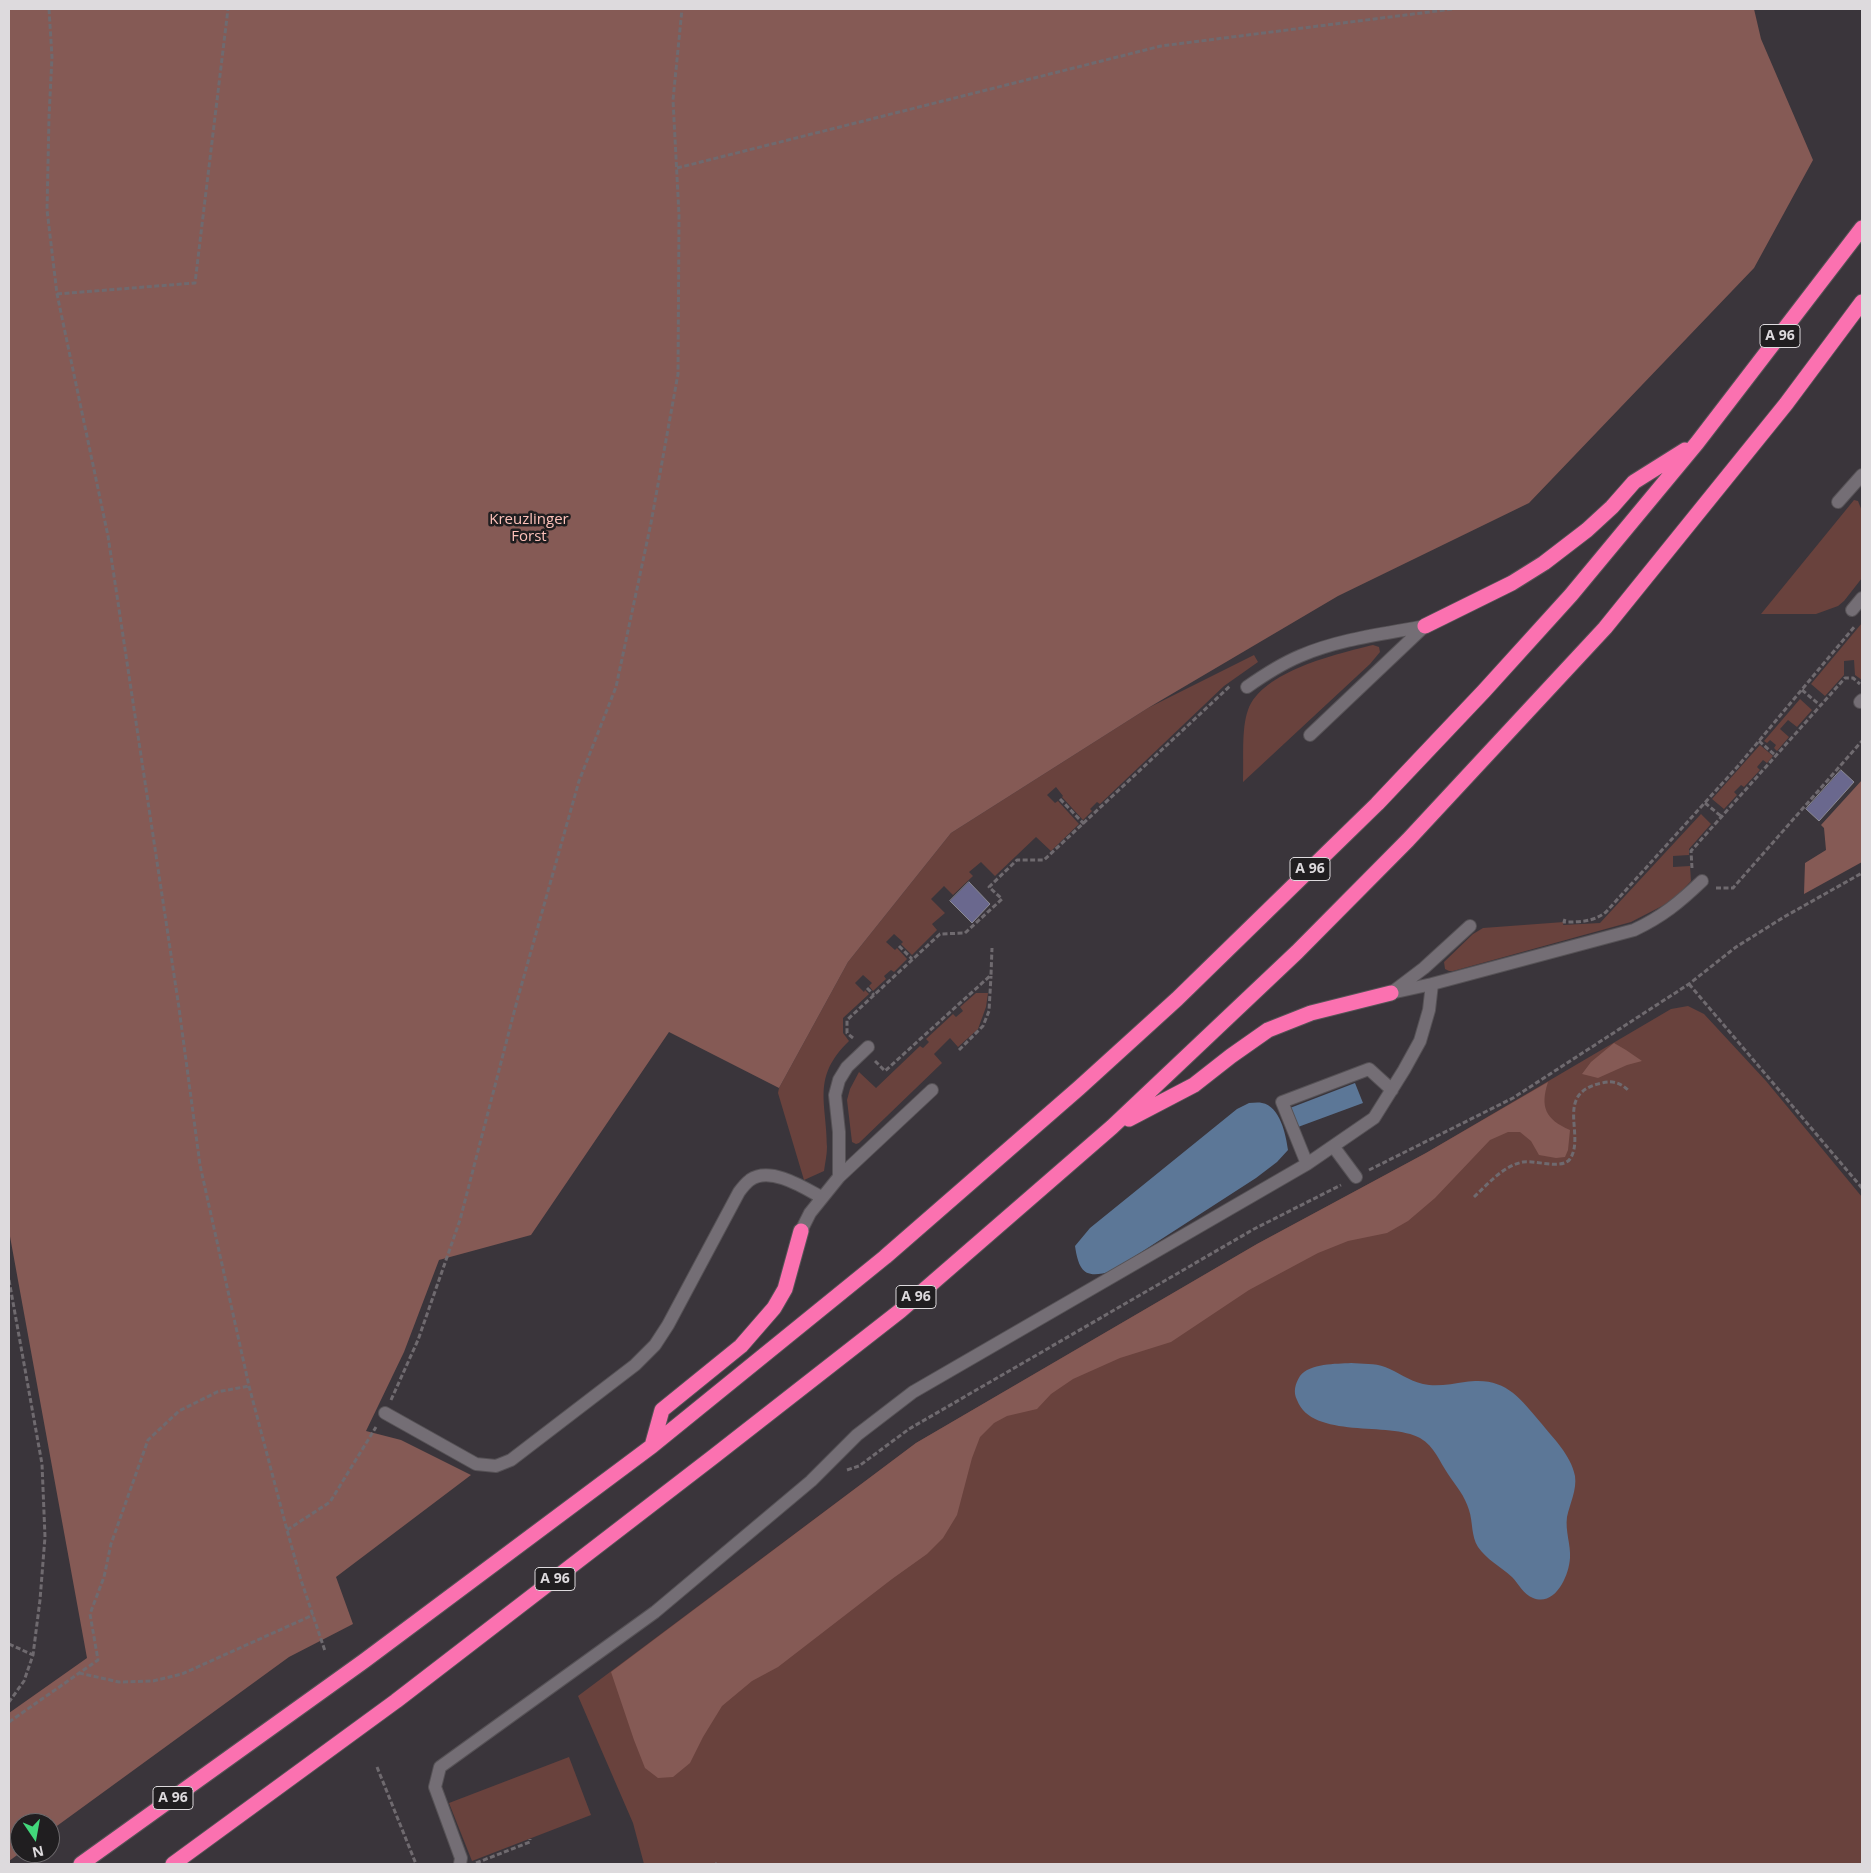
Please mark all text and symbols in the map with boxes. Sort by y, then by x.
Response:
road number: A 96 [1760,324,1800,348]
park label: Kreuzlinger Forst [489,511,569,546]
road number: A 96 [1290,858,1330,881]
road number: A 96 [896,1285,936,1308]
road number: A 96 [535,1568,575,1590]
road number: A 96 [153,1786,193,1810]
north arrow [10,1813,60,1863]
text: N [30,1842,46,1863]

